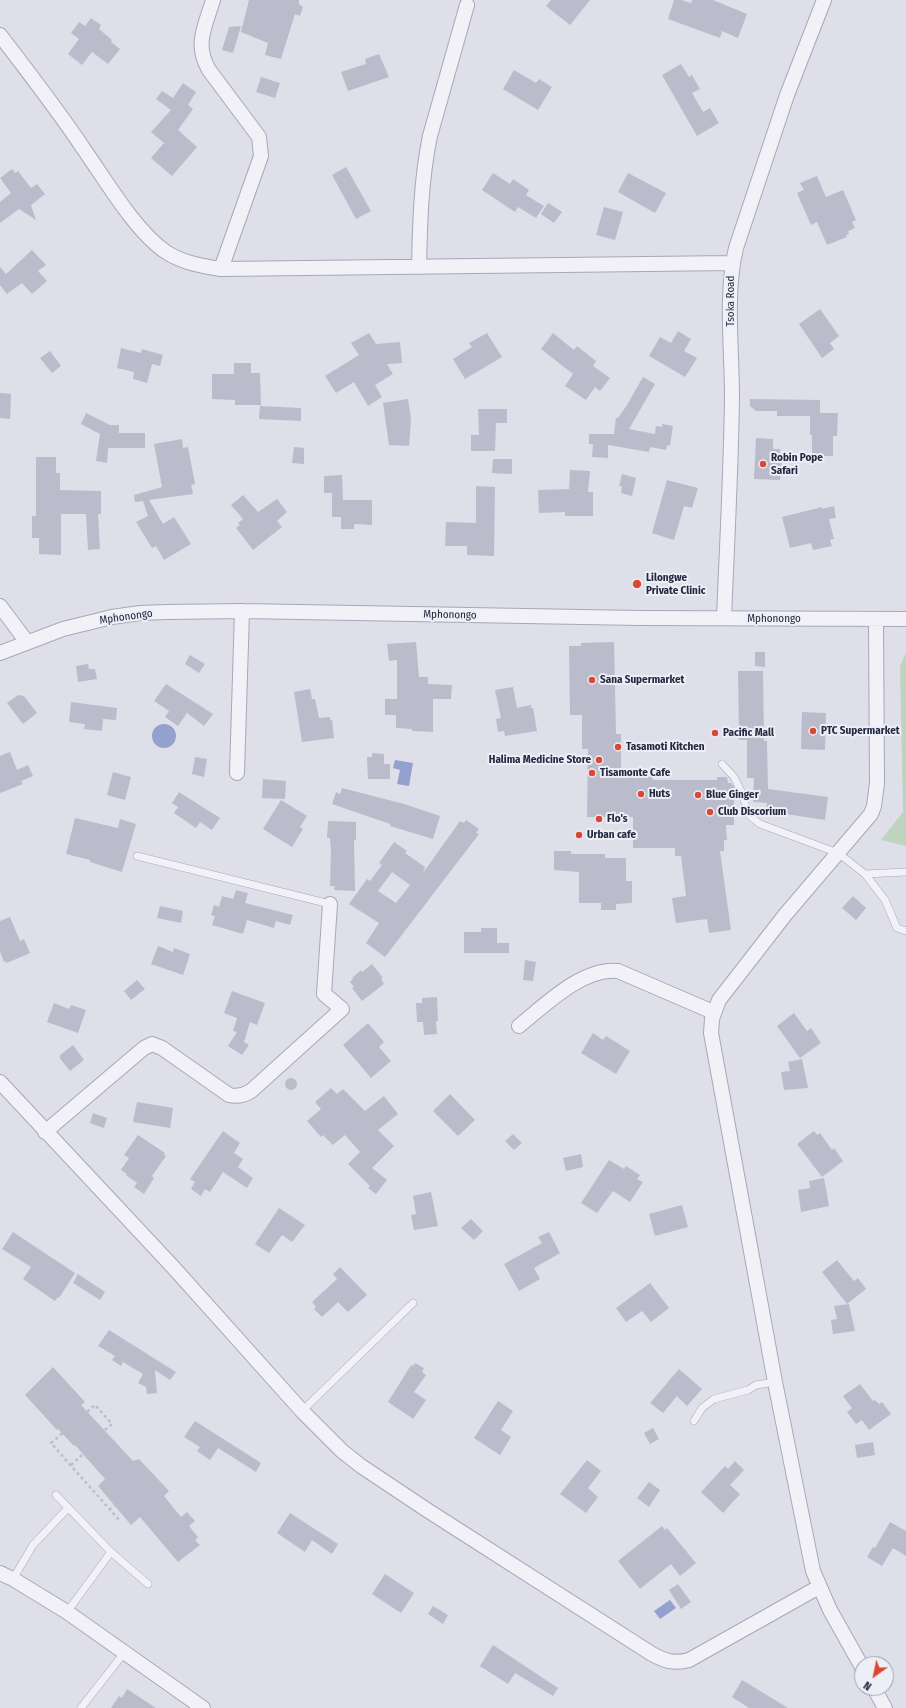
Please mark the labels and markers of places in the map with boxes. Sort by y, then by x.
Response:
place label: Robin Pope Safari [771,451,823,477]
marker: Robin Pope Safari [758,459,768,469]
place label: Lilongwe Private Clinic [646,571,706,597]
marker: Lilongwe Private Clinic [631,578,643,590]
place label: Sana Supermarket [600,673,684,687]
marker: Sana Supermarket [587,675,597,685]
place label: PTC Supermarket [821,724,900,738]
place label: Pacific Mall [723,726,774,740]
marker: PTC Supermarket [808,726,818,736]
marker: Pacific Mall [710,728,720,738]
place label: Tasamoti Kitchen [626,740,705,754]
marker: Tasamoti Kitchen [613,742,623,752]
place label: Halima Medicine Store [489,753,591,767]
marker: Halima Medicine Store [594,755,604,765]
place label: Tisamonte Cafe [600,766,670,780]
marker: Tisamonte Cafe [587,768,597,778]
place label: Huts [649,787,670,801]
place label: Blue Ginger [706,788,759,802]
marker: Huts [636,789,646,799]
marker: Blue Ginger [693,790,703,800]
place label: Club Discorium [718,805,786,819]
marker: Club Discorium [705,807,715,817]
place label: Flo's [607,812,628,826]
marker: Flo's [594,814,604,824]
place label: Urban cafe [587,828,636,842]
marker: Urban cafe [574,830,584,840]

